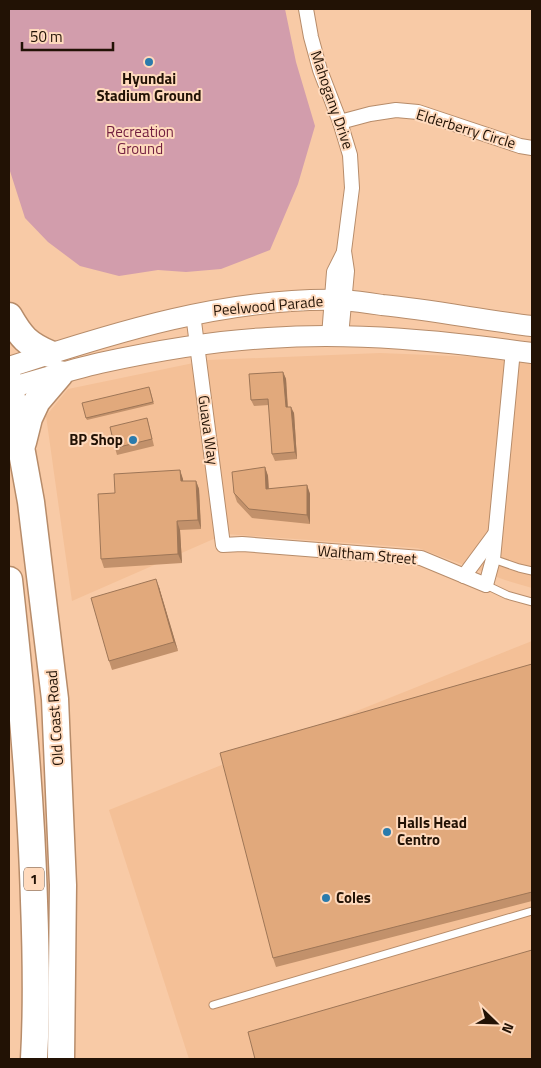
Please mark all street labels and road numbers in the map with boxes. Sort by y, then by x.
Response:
street label: Mahogany Drive [305,48,360,152]
street label: Elderberry Circle [414,102,519,155]
street label: Peelwood Parade [212,289,324,322]
street label: Guava Way [192,394,225,466]
street label: Waltham Street [317,539,418,570]
street label: Old Coast Road [40,669,69,767]
road number: 1 [24,868,44,891]

